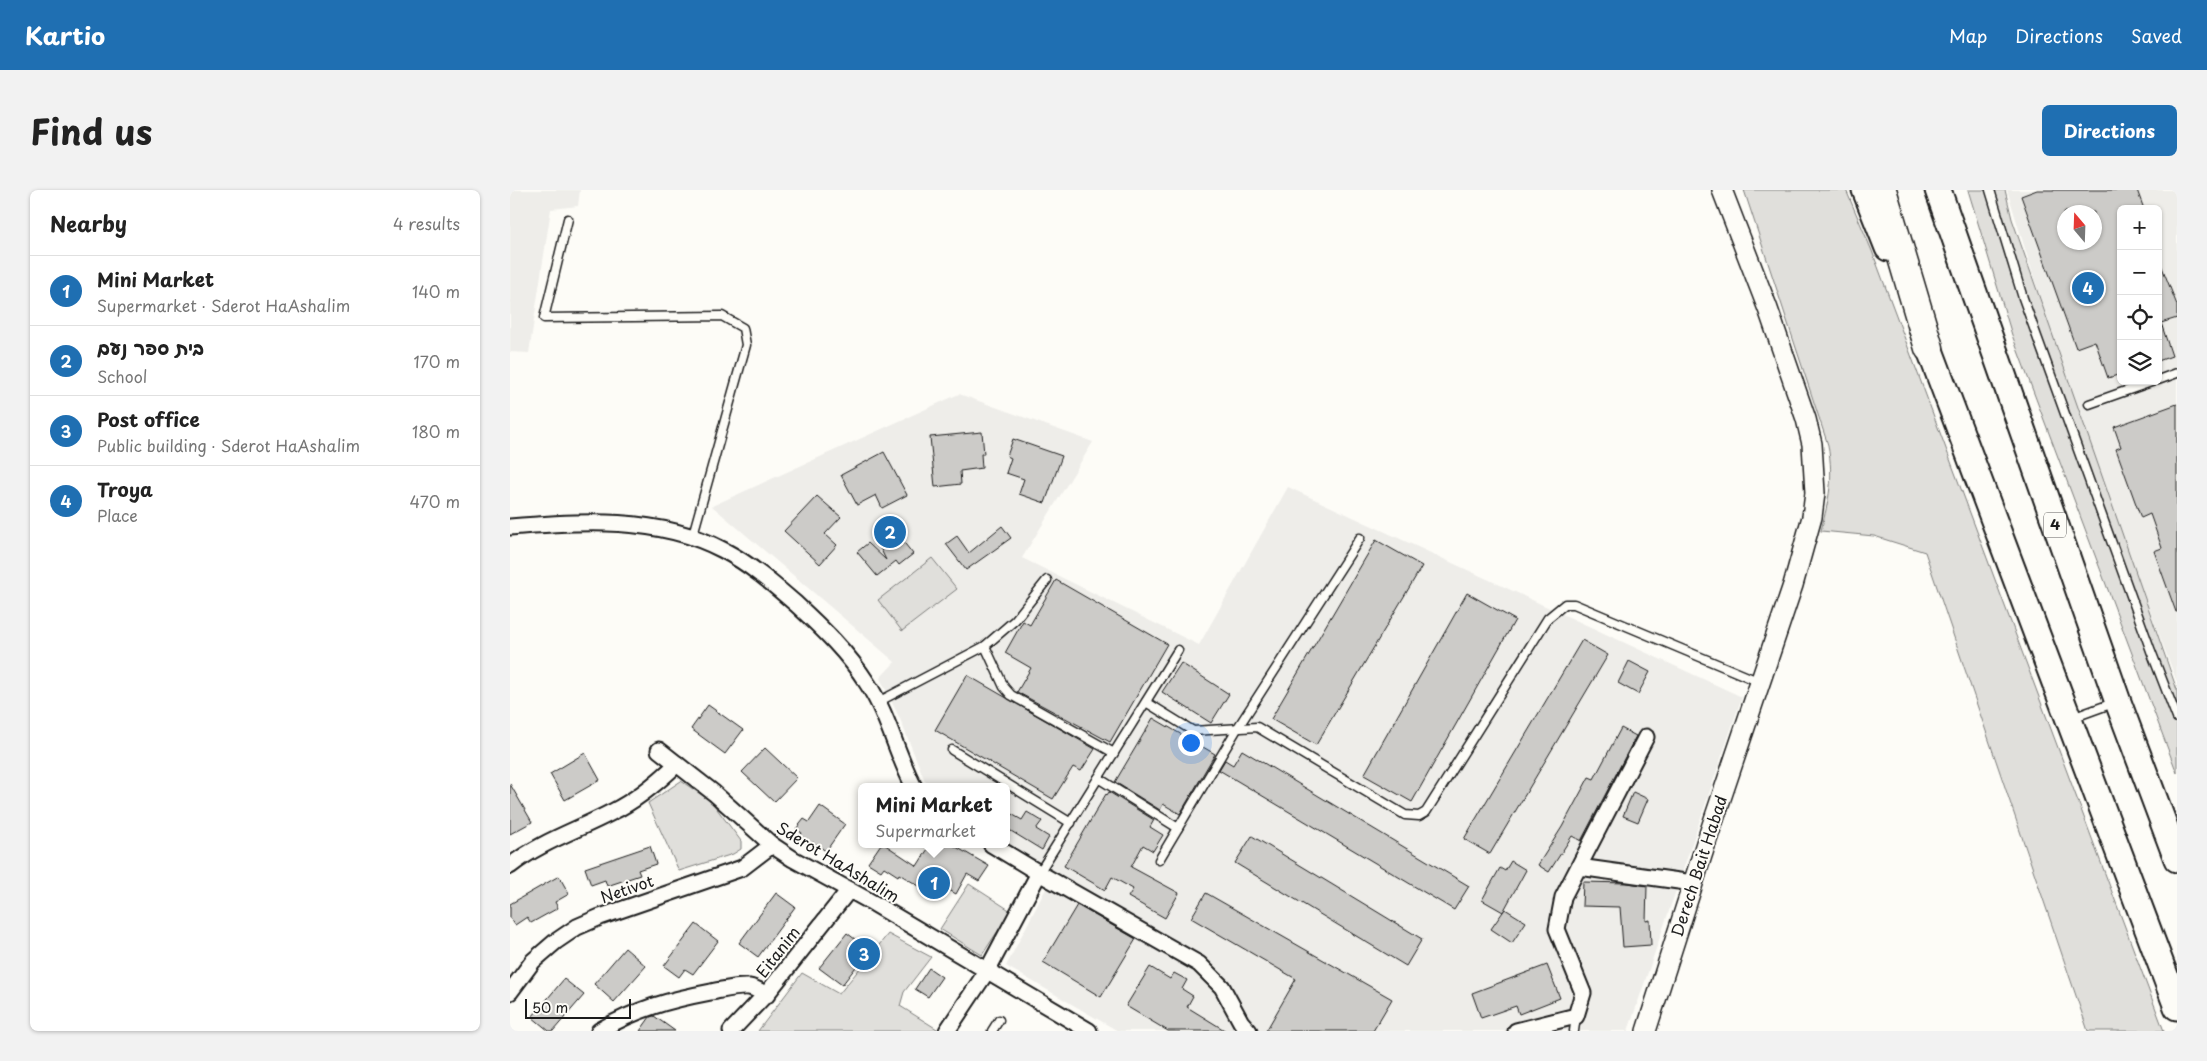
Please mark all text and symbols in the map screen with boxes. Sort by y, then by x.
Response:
text: Kartio [25,17,105,53]
text: Map [1949,22,1987,49]
text: Directions [2015,22,2103,49]
text: Saved [2131,22,2182,49]
text: Find us [30,104,152,157]
button: Directions [2042,105,2177,156]
north arrow [2057,205,2102,250]
map controls [2117,205,2162,385]
button: + [2117,205,2162,250]
text: Nearby [50,207,127,239]
text: 4 results [393,211,460,235]
button: − [2117,250,2162,295]
text: Mini Market [97,265,214,293]
pin: 4 [2072,269,2104,307]
text: 1 [62,279,70,303]
text: 140 m [412,279,460,303]
text: Supermarket · Sderot HaAshalim [97,293,350,317]
button: locate [2117,295,2162,340]
text: בית ספר נעם [97,333,204,361]
button: layers [2117,340,2162,385]
text: 2 [60,349,72,373]
text: 170 m [414,349,460,373]
text: School [97,364,147,388]
text: Post office [97,405,200,433]
text: 3 [61,419,71,443]
text: 180 m [412,419,460,443]
text: Public building · Sderot HaAshalim [97,433,360,457]
text: Troya [97,475,153,503]
text: 4 [61,489,71,513]
text: 470 m [410,489,460,513]
text: Place [97,503,138,527]
road number: 4 [2044,512,2066,538]
pin: 2 [874,513,906,551]
your location [1178,730,1204,756]
popup [858,783,1010,848]
text: Mini Market [875,790,993,818]
street label: Derech Bait Habad [1664,792,1732,940]
street label: Sderot HaAshalim [772,815,905,907]
text: Supermarket [875,818,976,842]
pin: 1 [918,864,950,902]
street label: Netivot [597,868,657,908]
street label: Eitanim [749,921,805,982]
pin: 3 [848,935,880,973]
scale bar [525,996,631,1019]
text: 50 m [532,997,568,1018]

